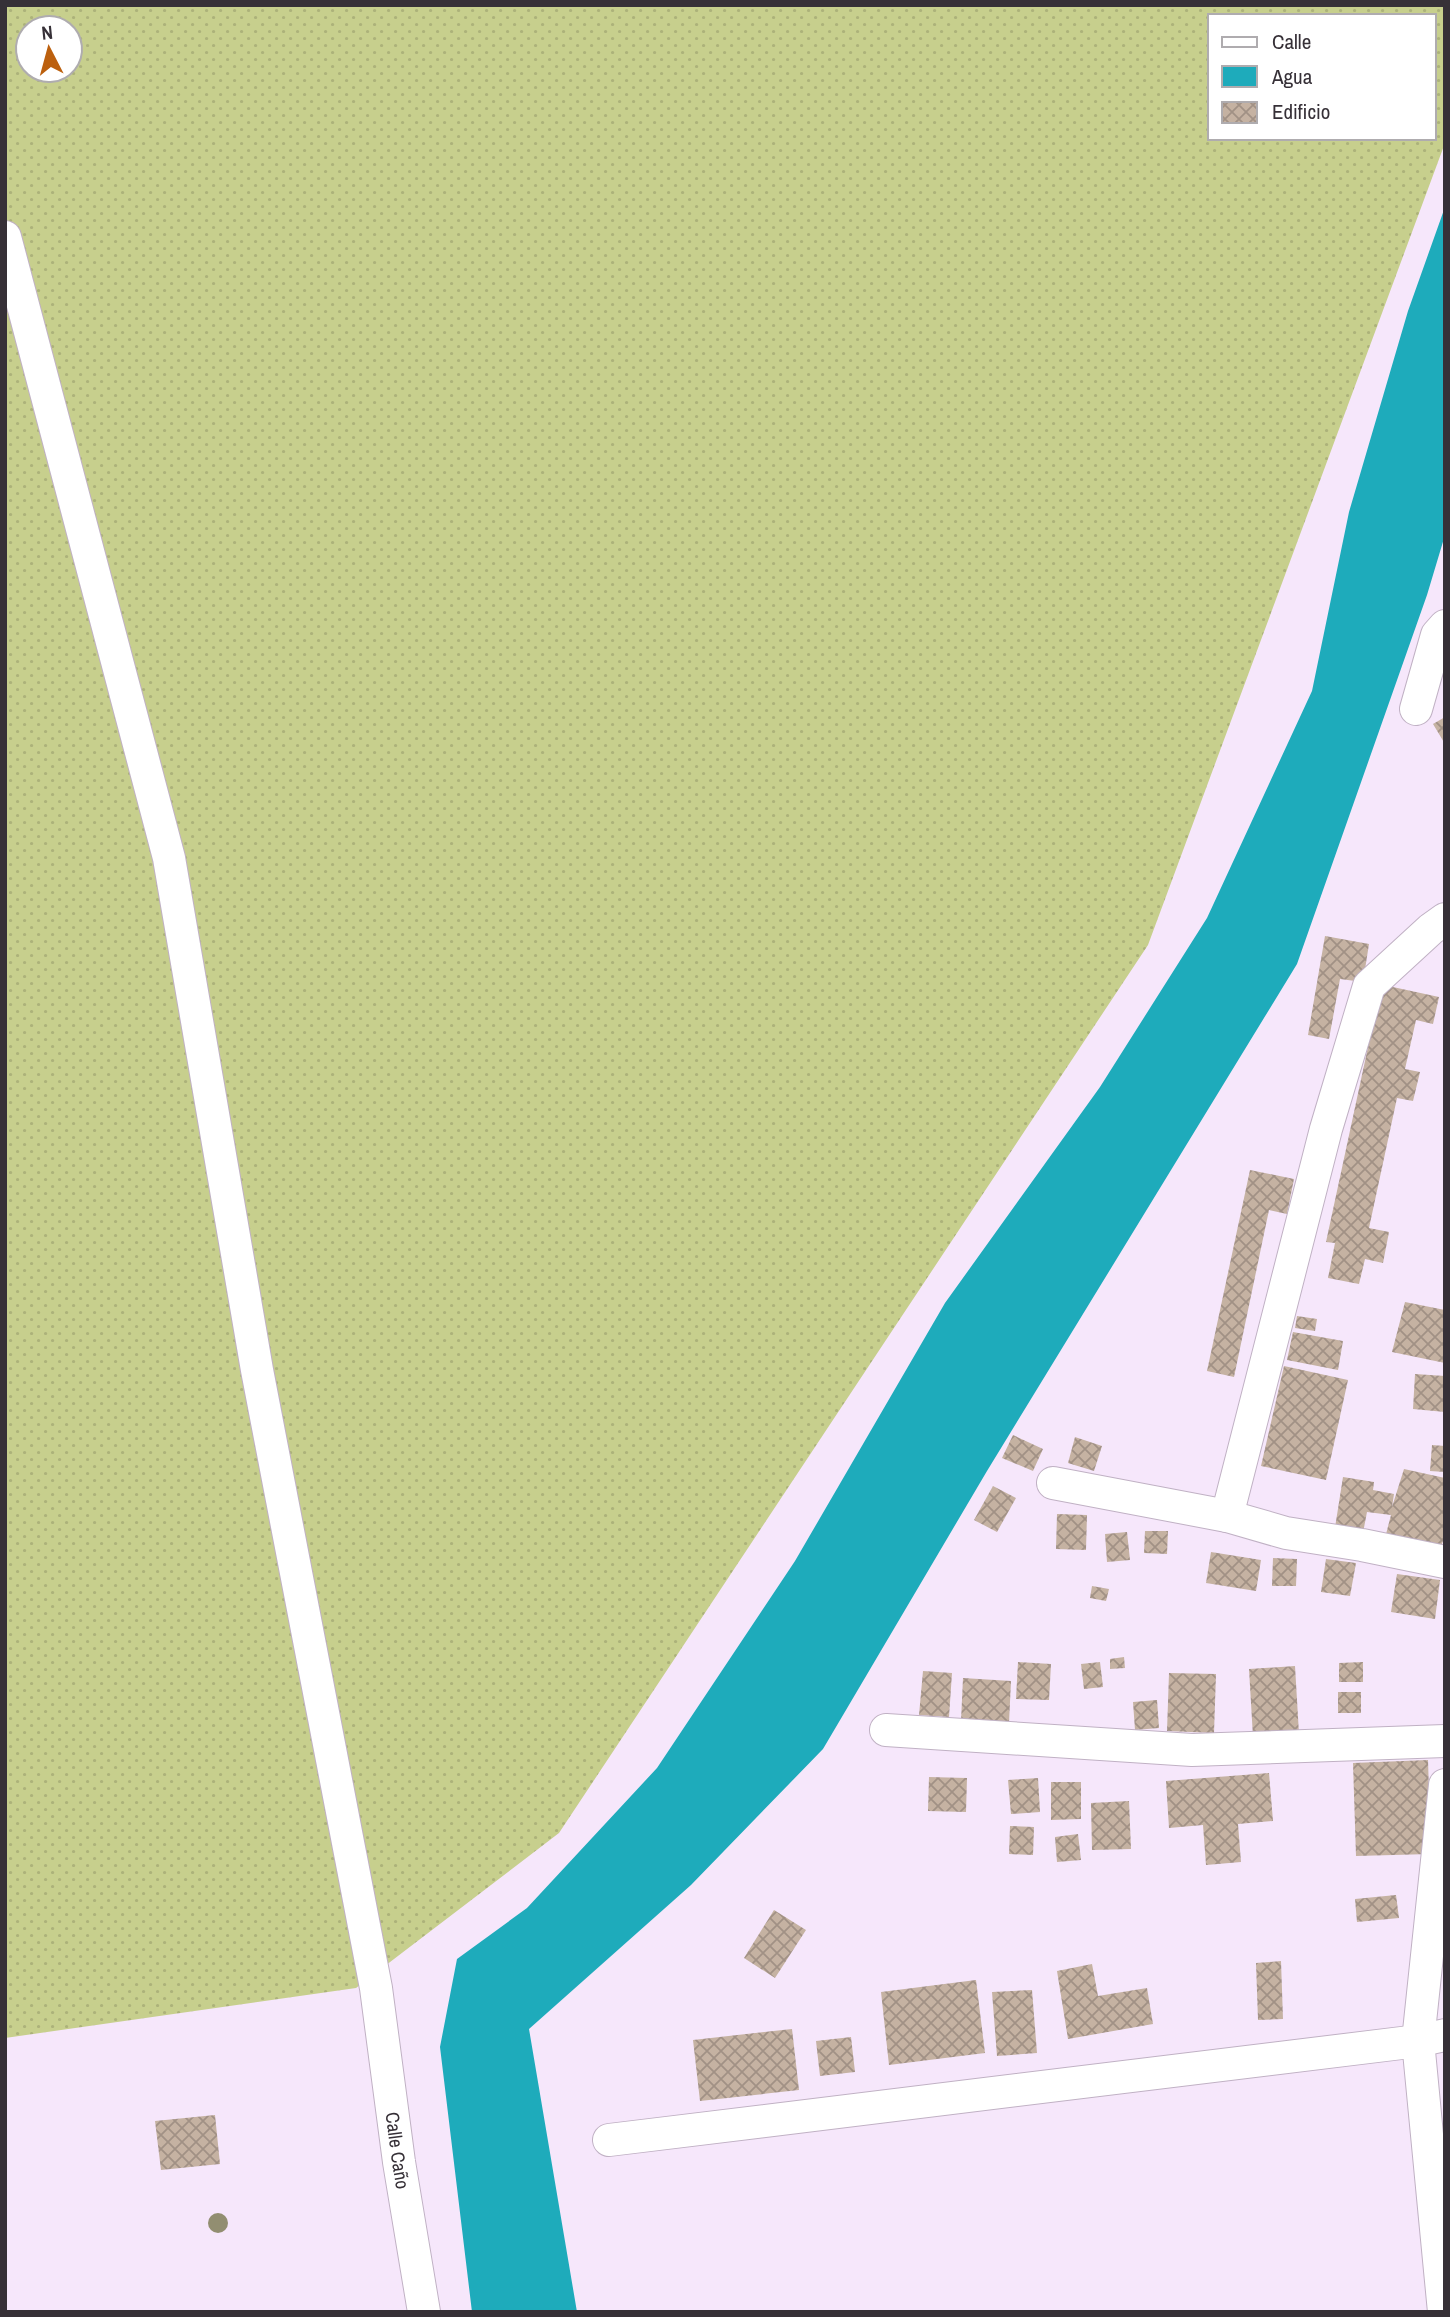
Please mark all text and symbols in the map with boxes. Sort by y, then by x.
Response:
north arrow [14,14,84,84]
legend [1208,14,1436,140]
text: N [40,19,54,46]
text: Calle [1272,27,1311,56]
text: Agua [1271,62,1313,91]
text: Edificio [1272,97,1330,126]
street label: Calle Caño [380,2110,416,2191]

